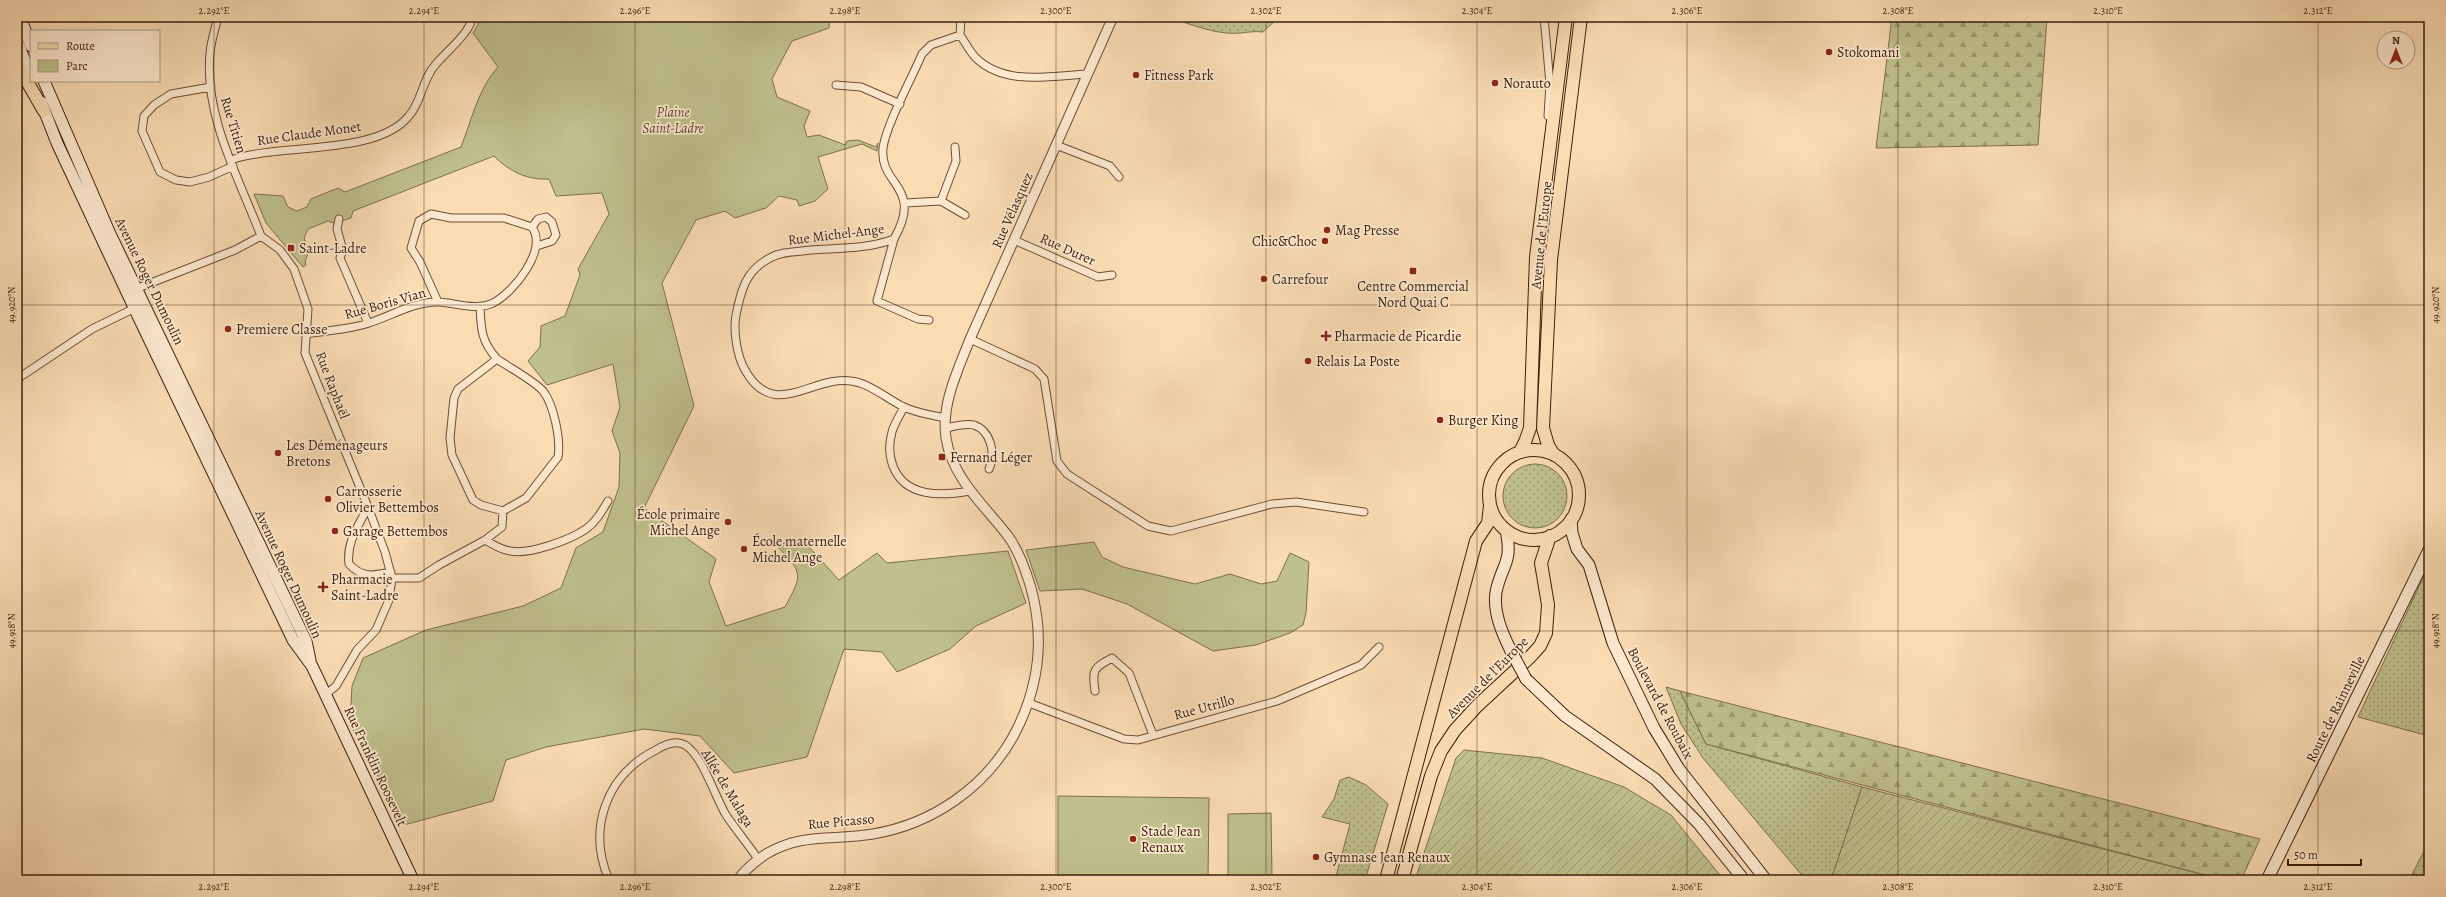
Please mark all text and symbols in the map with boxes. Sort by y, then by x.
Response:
text: 2.292°E [199,4,229,17]
text: 2.294°E [409,4,439,17]
text: 2.296°E [620,4,650,17]
text: 2.298°E [830,4,861,17]
text: 2.300°E [1040,4,1072,17]
text: 2.302°E [1251,4,1282,17]
text: 2.304°E [1462,4,1492,17]
text: 2.306°E [1672,4,1703,17]
text: 2.308°E [1882,4,1914,17]
text: 2.310°E [2093,4,2123,17]
text: 2.312°E [2303,4,2333,17]
legend [30,30,160,82]
north arrow [2376,30,2416,70]
text: N [2392,33,2400,48]
text: Route [66,38,95,54]
place label: Stokomani [1837,43,1900,62]
marker: Stokomani [1824,47,1834,57]
text: Parc [66,58,88,74]
place label: Fitness Park [1144,66,1214,85]
marker: Fitness Park [1131,70,1141,80]
place label: Norauto [1503,74,1551,93]
marker: Norauto [1490,78,1500,88]
street label: Rue Titien [216,94,251,156]
park label: Plaine Saint-Ladre [642,103,704,138]
street label: Rue Claude Monet [256,117,363,150]
street label: Rue Vélasquez [987,169,1038,251]
street label: Avenue de l'Europe [1526,180,1557,291]
street label: Avenue Roger Dumoulin [110,213,189,348]
street label: Rue Michel-Ange [787,219,885,250]
place label: Mag Presse [1335,221,1400,240]
marker: Mag Presse [1322,225,1332,235]
street label: Rue Durer [1037,229,1099,270]
place label: Chic&Choc [1252,232,1317,251]
marker: Chic&Choc [1320,236,1330,246]
place label: Saint-Ladre [299,239,366,258]
marker: Saint-Ladre [286,243,296,253]
marker: Centre Commercial Nord Quai C [1408,266,1418,276]
place label: Carrefour [1272,270,1329,289]
marker: Carrefour [1259,274,1269,284]
place label: Centre Commercial Nord Quai C [1357,277,1469,312]
street label: Rue Boris Vian [342,283,428,324]
text: 49.920°N [5,287,18,323]
text: 49.920°N [2429,287,2442,323]
place label: Premiere Classe [236,320,327,339]
marker: Premiere Classe [223,324,233,334]
place label: Pharmacie de Picardie [1334,327,1462,346]
marker: Pharmacie de Picardie [1321,331,1331,341]
street label: Rue Raphaël [311,349,354,422]
place label: Relais La Poste [1316,352,1400,371]
marker: Relais La Poste [1303,356,1313,366]
place label: Burger King [1448,411,1518,430]
marker: Burger King [1435,415,1445,425]
place label: Les Déménageurs Bretons [286,436,388,471]
marker: Les Déménageurs Bretons [273,448,283,458]
place label: Fernand Léger [950,448,1033,467]
marker: Fernand Léger [937,452,947,462]
place label: Carrosserie Olivier Bettembos [336,482,439,517]
marker: Carrosserie Olivier Bettembos [323,494,333,504]
place label: École primaire Michel Ange [637,505,720,540]
street label: Avenue Roger Dumoulin [250,506,327,642]
marker: École primaire Michel Ange [723,517,733,527]
place label: Garage Bettembos [343,522,448,541]
marker: Garage Bettembos [330,526,340,536]
place label: École maternelle Michel Ange [752,532,847,567]
marker: École maternelle Michel Ange [739,544,749,554]
place label: Pharmacie Saint-Ladre [331,570,398,605]
marker: Pharmacie Saint-Ladre [318,582,328,592]
text: 49.918°N [5,613,18,649]
text: 49.918°N [2429,613,2442,649]
street label: Avenue de l'Europe [1442,632,1532,723]
street label: Boulevard de Roubaix [1623,644,1698,763]
street label: Route de Rainneville [2301,653,2370,766]
street label: Rue Utrillo [1172,690,1237,725]
street label: Rue Franklin Roosevelt [339,703,412,830]
street label: Allée de Malaga [696,745,759,831]
street label: Rue Picasso [807,809,875,834]
place label: Stade Jean Renaux [1141,822,1201,857]
marker: Stade Jean Renaux [1128,834,1138,844]
scale bar [2288,841,2361,867]
text: 50 m [2294,847,2318,863]
place label: Gymnase Jean Renaux [1324,848,1450,867]
marker: Gymnase Jean Renaux [1311,852,1321,862]
text: 2.292°E [199,880,229,893]
text: 2.294°E [409,880,439,893]
text: 2.296°E [620,880,650,893]
text: 2.298°E [830,880,861,893]
text: 2.300°E [1040,880,1072,893]
text: 2.302°E [1251,880,1282,893]
text: 2.304°E [1462,880,1492,893]
text: 2.306°E [1672,880,1703,893]
text: 2.308°E [1882,880,1914,893]
text: 2.310°E [2093,880,2123,893]
text: 2.312°E [2303,880,2333,893]

